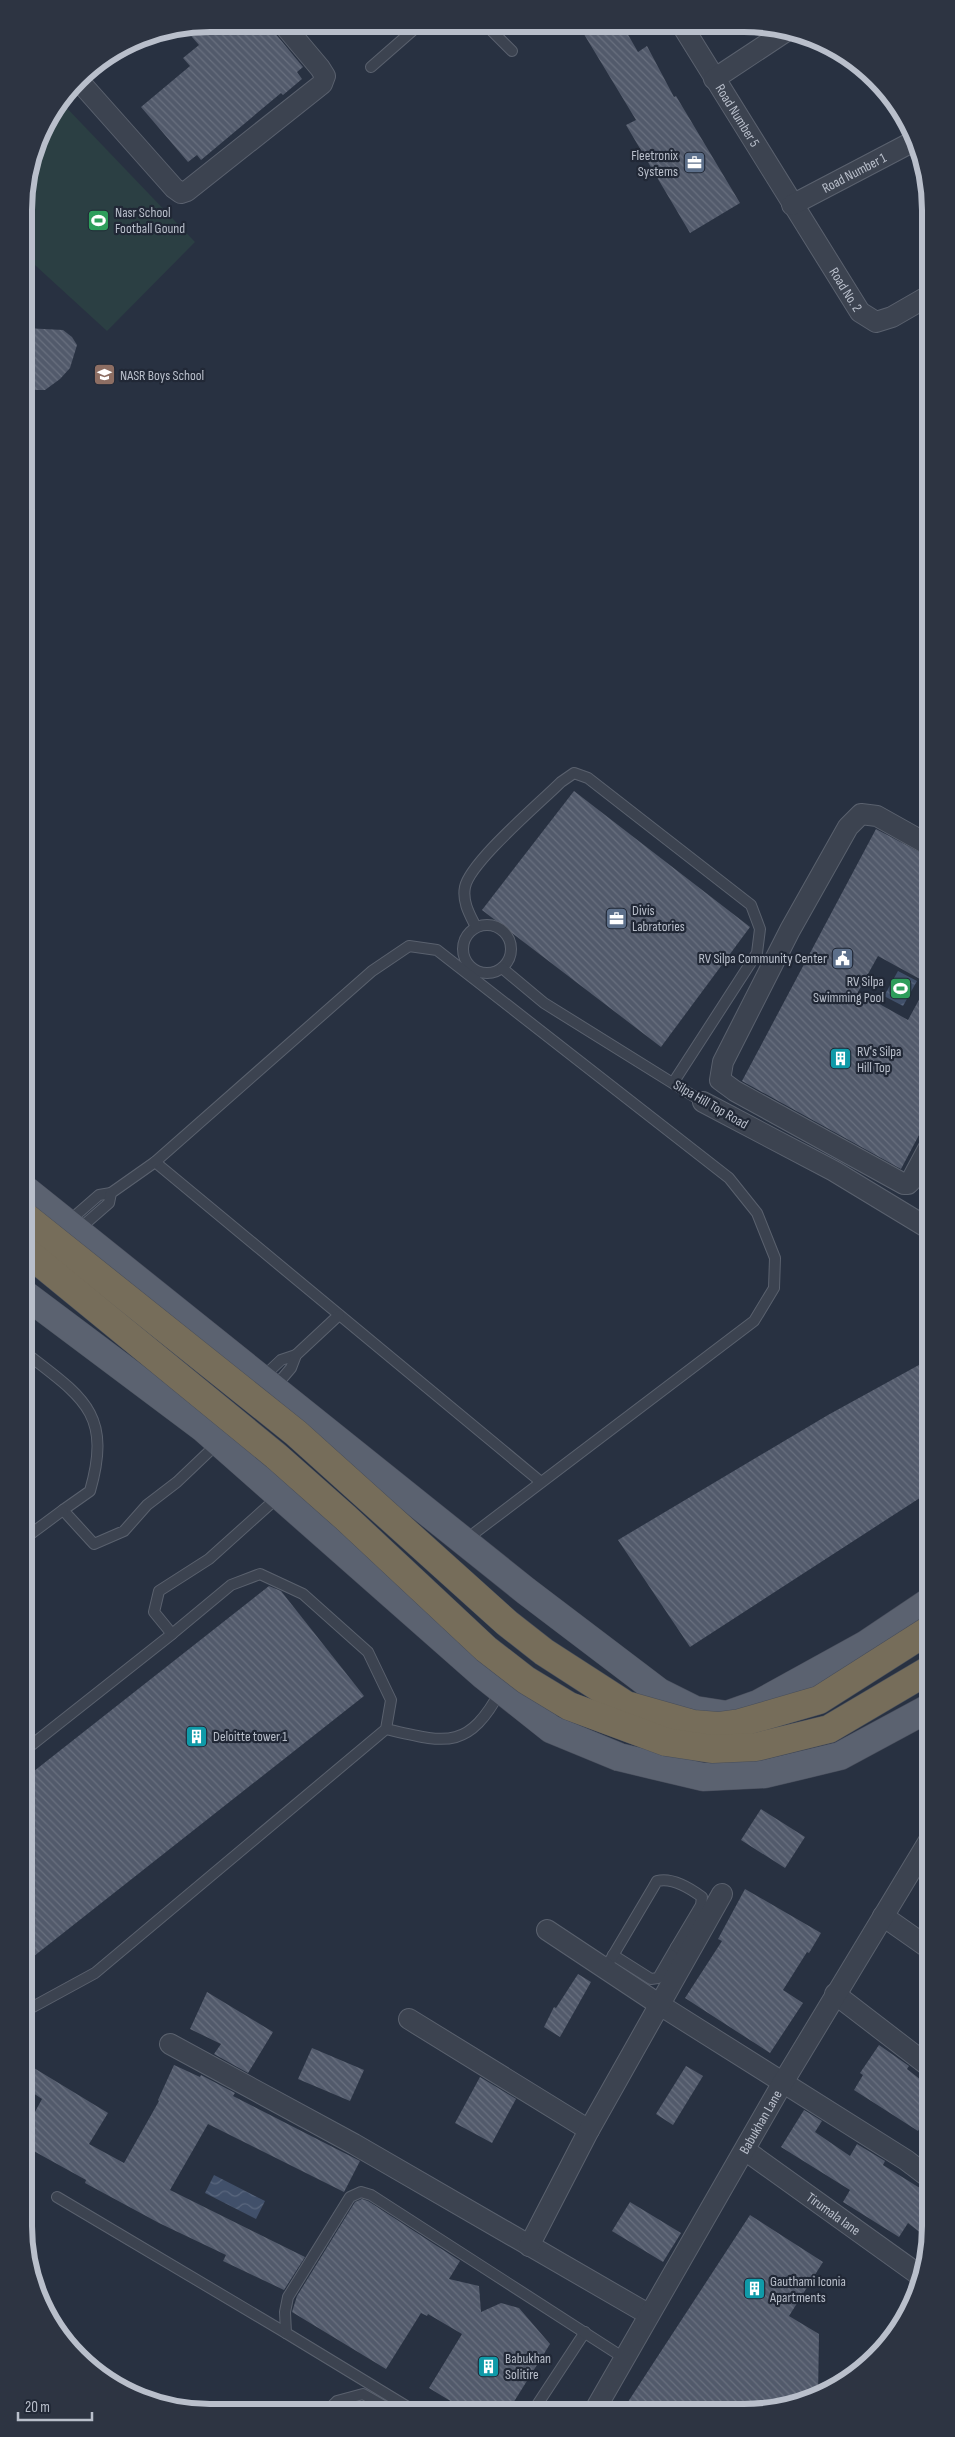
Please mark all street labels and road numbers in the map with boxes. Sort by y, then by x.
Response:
street label: Road Number 5 [712,81,764,151]
street label: Road Number 1 [819,149,889,197]
street label: Road No. 2 [825,264,866,315]
street label: Silpa Hill Top Road [670,1076,751,1133]
street label: Babukhan Lane [736,2087,786,2157]
street label: Tirumala lane [803,2189,864,2239]

